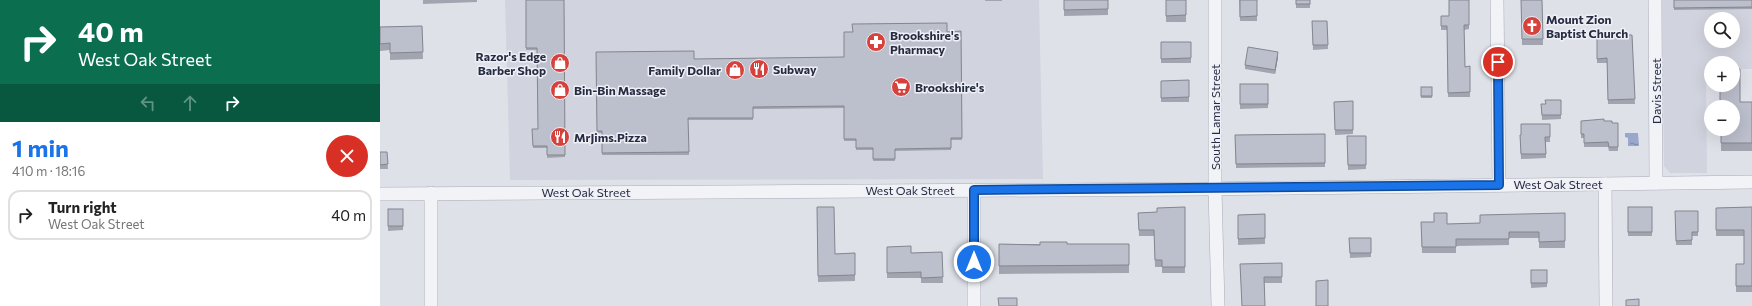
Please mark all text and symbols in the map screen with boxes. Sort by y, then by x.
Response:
place label: Mount Zion Baptist Church [1546,12,1628,40]
map controls [1704,12,1740,136]
button: search [1704,12,1740,48]
text: 40 m [78,14,144,48]
church icon: Mount Zion Baptist Church [1521,15,1543,37]
icon: right [12,16,64,68]
place label: Brookshire's Pharmacy [890,28,960,56]
pharmacy icon: Brookshire's Pharmacy [865,31,887,53]
pin [1481,45,1515,79]
text: West Oak Street [78,48,212,70]
place label: Razor's Edge Barber Shop [476,49,546,77]
icon: arrive [1487,51,1509,73]
shop icon: Razor's Edge Barber Shop [549,52,571,74]
button: + [1704,56,1740,92]
restaurant icon: Subway [748,58,770,80]
street label: Davis Street [1649,58,1663,124]
shop icon: Family Dollar [724,59,746,81]
place label: Subway [773,62,817,76]
place label: Family Dollar [648,63,721,77]
street label: South Lamar Street [1208,64,1222,170]
supermarket icon: Brookshire's [890,76,912,98]
shop icon: Bin-Bin Massage [549,79,571,101]
place label: Brookshire's [915,80,985,94]
place label: Bin-Bin Massage [574,83,666,97]
icon: left [137,92,159,114]
icon: ahead [179,92,201,114]
icon: right [221,92,243,114]
button: − [1704,100,1740,136]
restaurant icon: MrJims.Pizza [549,126,571,148]
place label: MrJims.Pizza [574,130,647,145]
text: 1 min [12,133,69,162]
button: close [326,135,368,177]
text: 410 m · 18:16 [12,163,85,179]
street label: West Oak Street [1513,177,1603,191]
street label: West Oak Street [865,183,955,197]
street label: West Oak Street [541,185,631,199]
text: Turn right [48,198,117,216]
icon: right [14,204,36,226]
text: 40 m [331,206,366,224]
text: West Oak Street [48,216,145,232]
position arrow [953,241,995,283]

